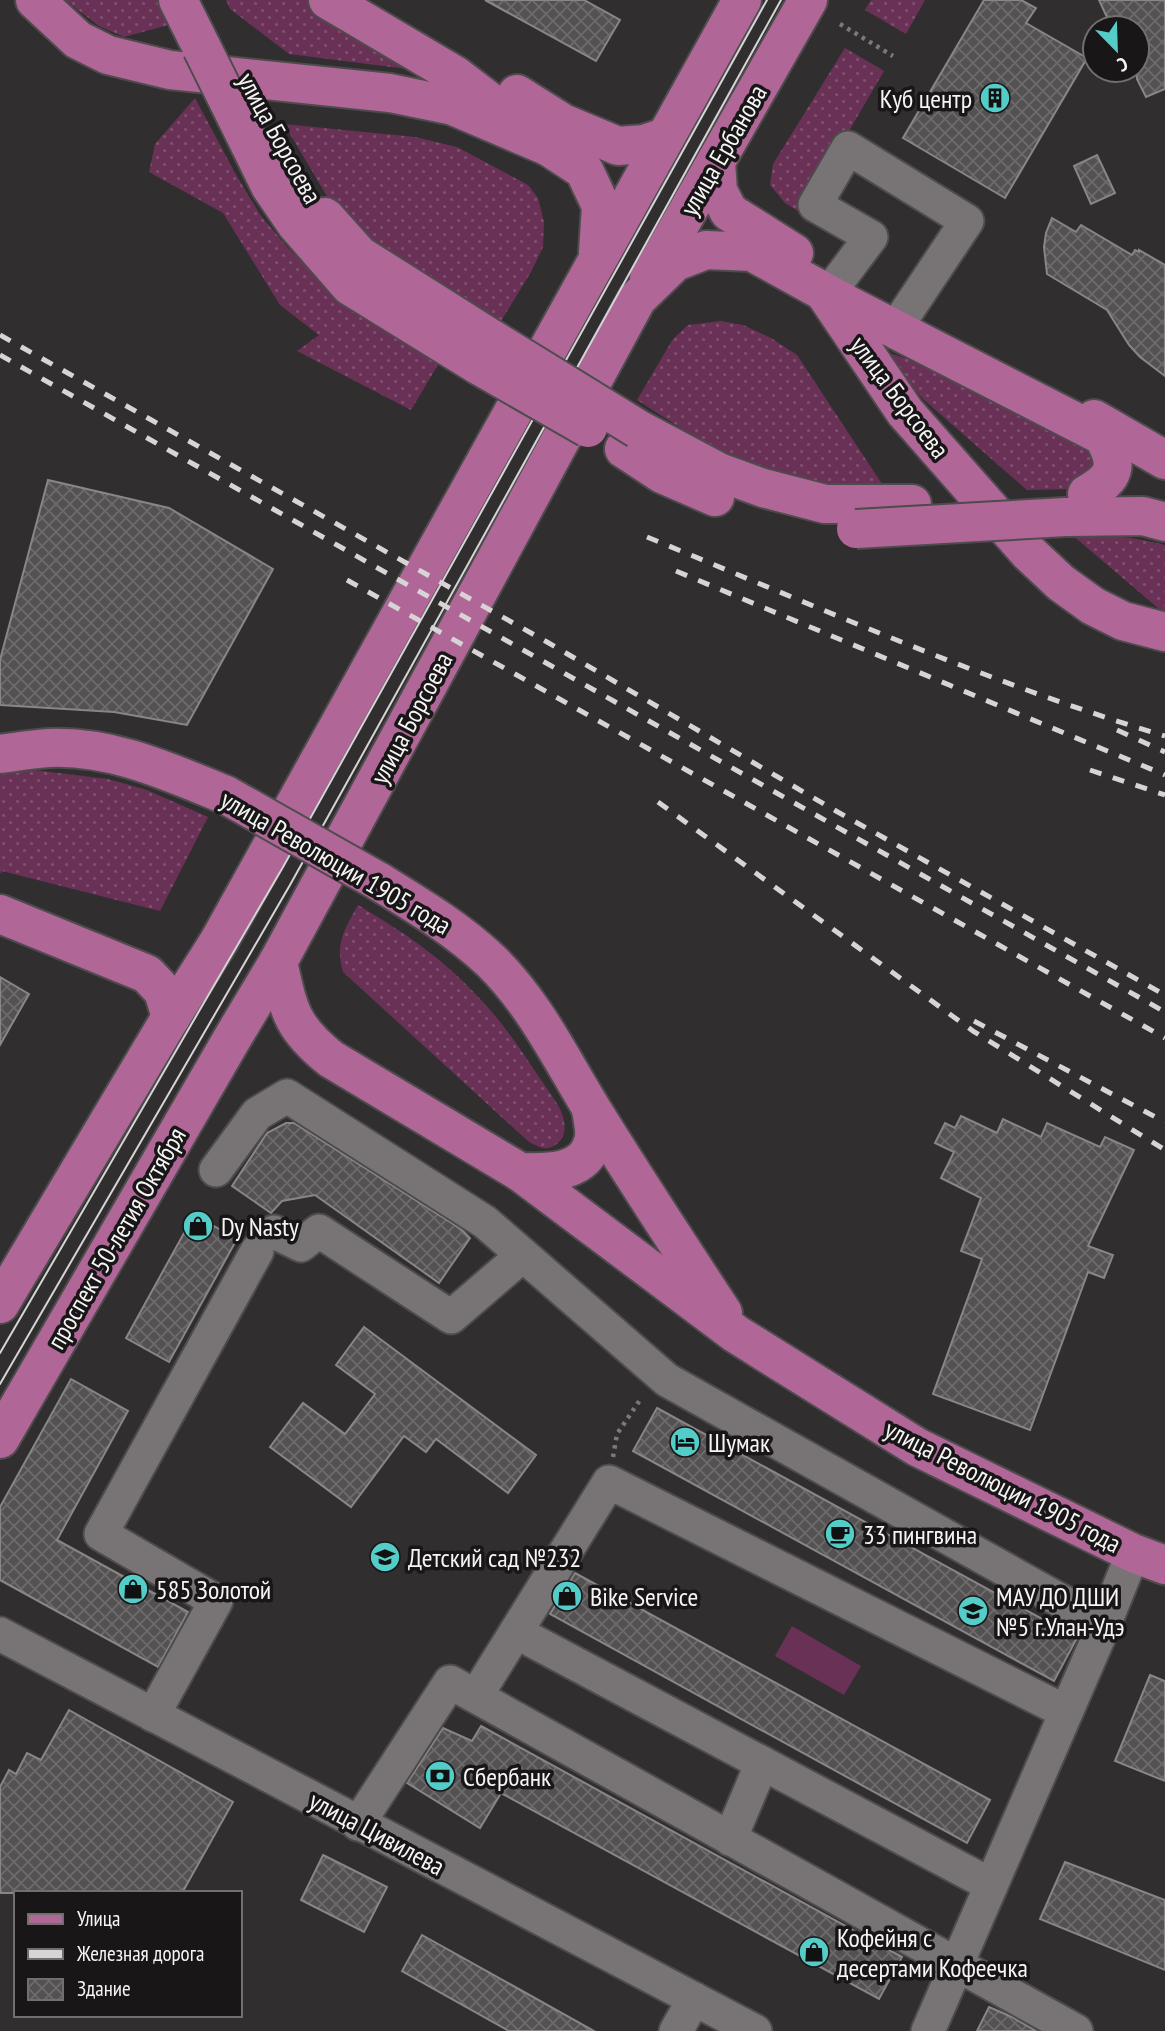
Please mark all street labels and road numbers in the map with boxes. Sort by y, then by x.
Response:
street label: улица Борсоева [231,67,329,209]
street label: улица Ербанова [672,78,774,222]
street label: улица Борсоева [843,329,957,465]
street label: улица Борсоева [362,646,460,790]
street label: улица Революции 1905 года [215,783,457,941]
street label: проспект 50-летия Октября [39,1121,193,1355]
street label: улица Революции 1905 года [879,1412,1127,1560]
street label: улица Цивилева [304,1784,450,1882]

